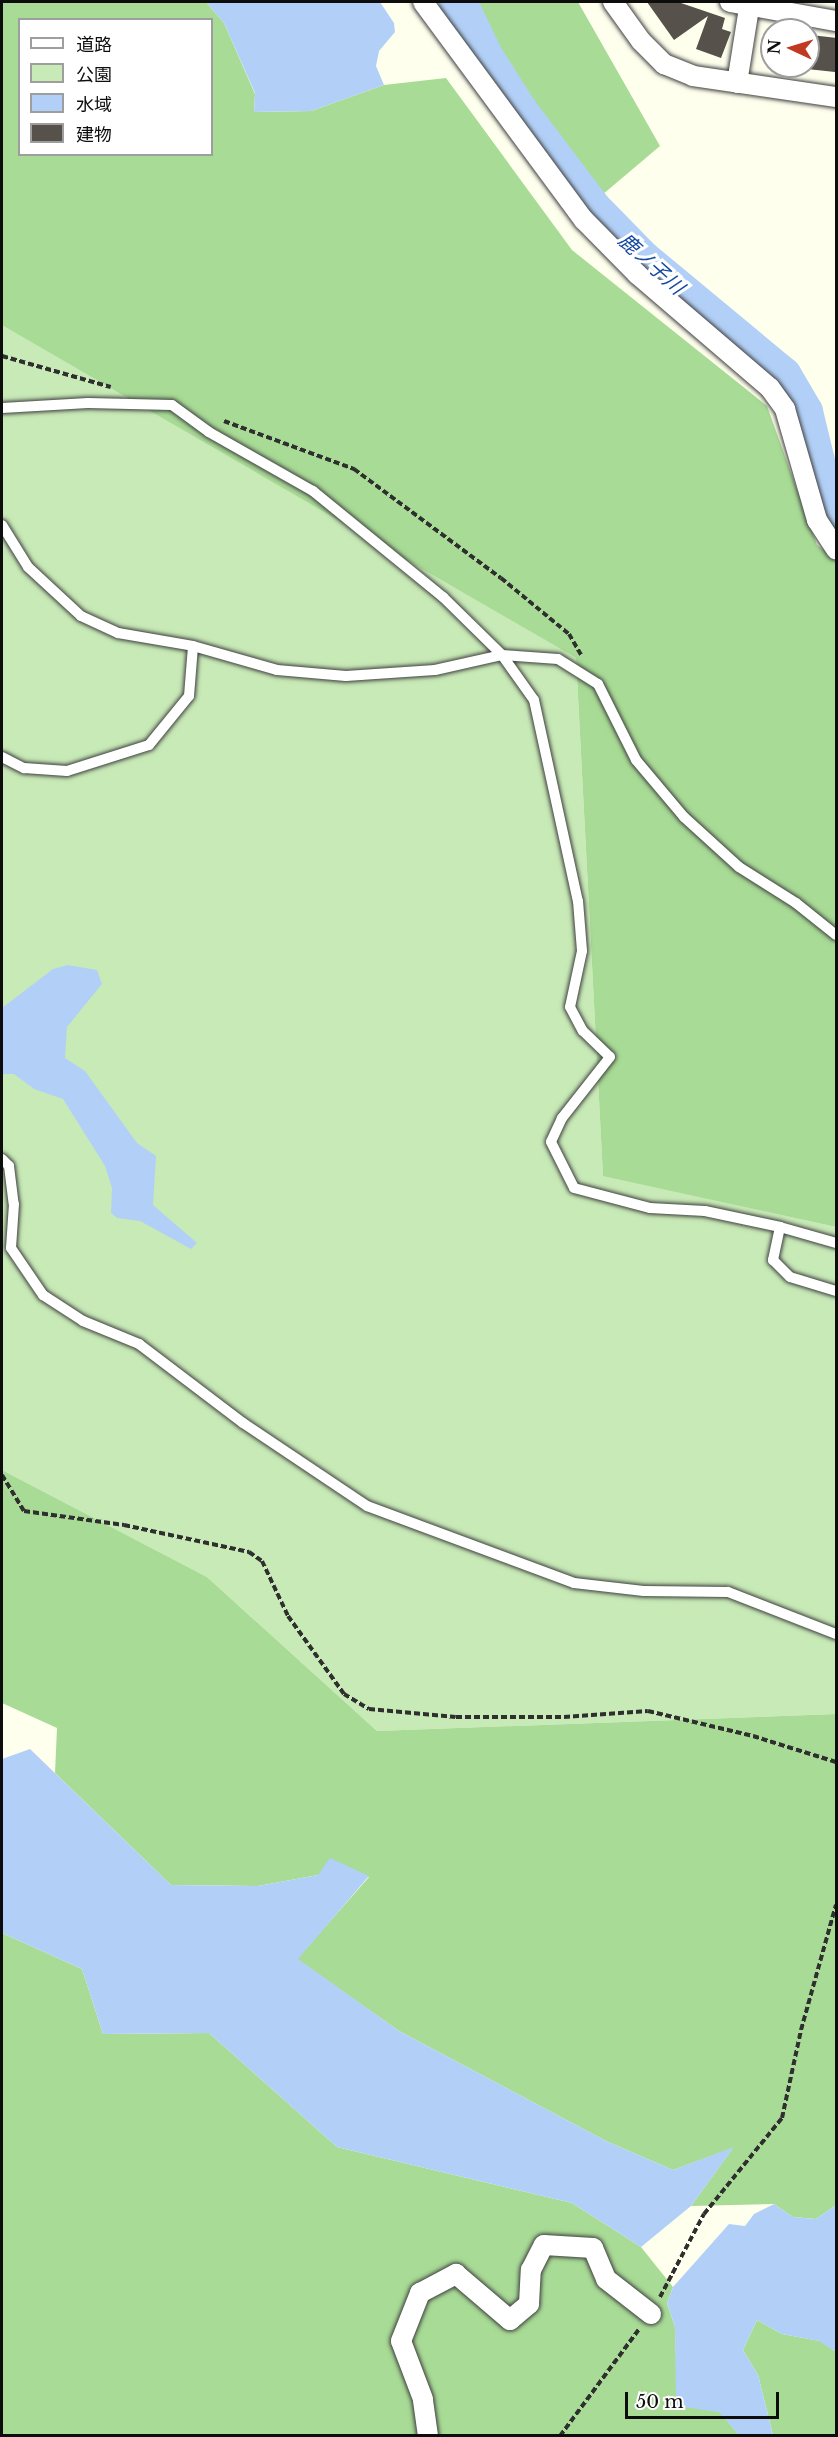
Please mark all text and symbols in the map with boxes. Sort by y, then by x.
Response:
legend [18,18,213,156]
north arrow [760,18,820,78]
text: 道路 [76,34,112,56]
text: N [764,39,785,55]
text: 公園 [76,64,112,86]
text: 水域 [76,94,112,116]
text: 建物 [76,124,112,146]
water label: 鹿ノ子川 [613,228,689,300]
scale bar [628,2380,782,2418]
text: 50 m [636,2391,684,2413]

